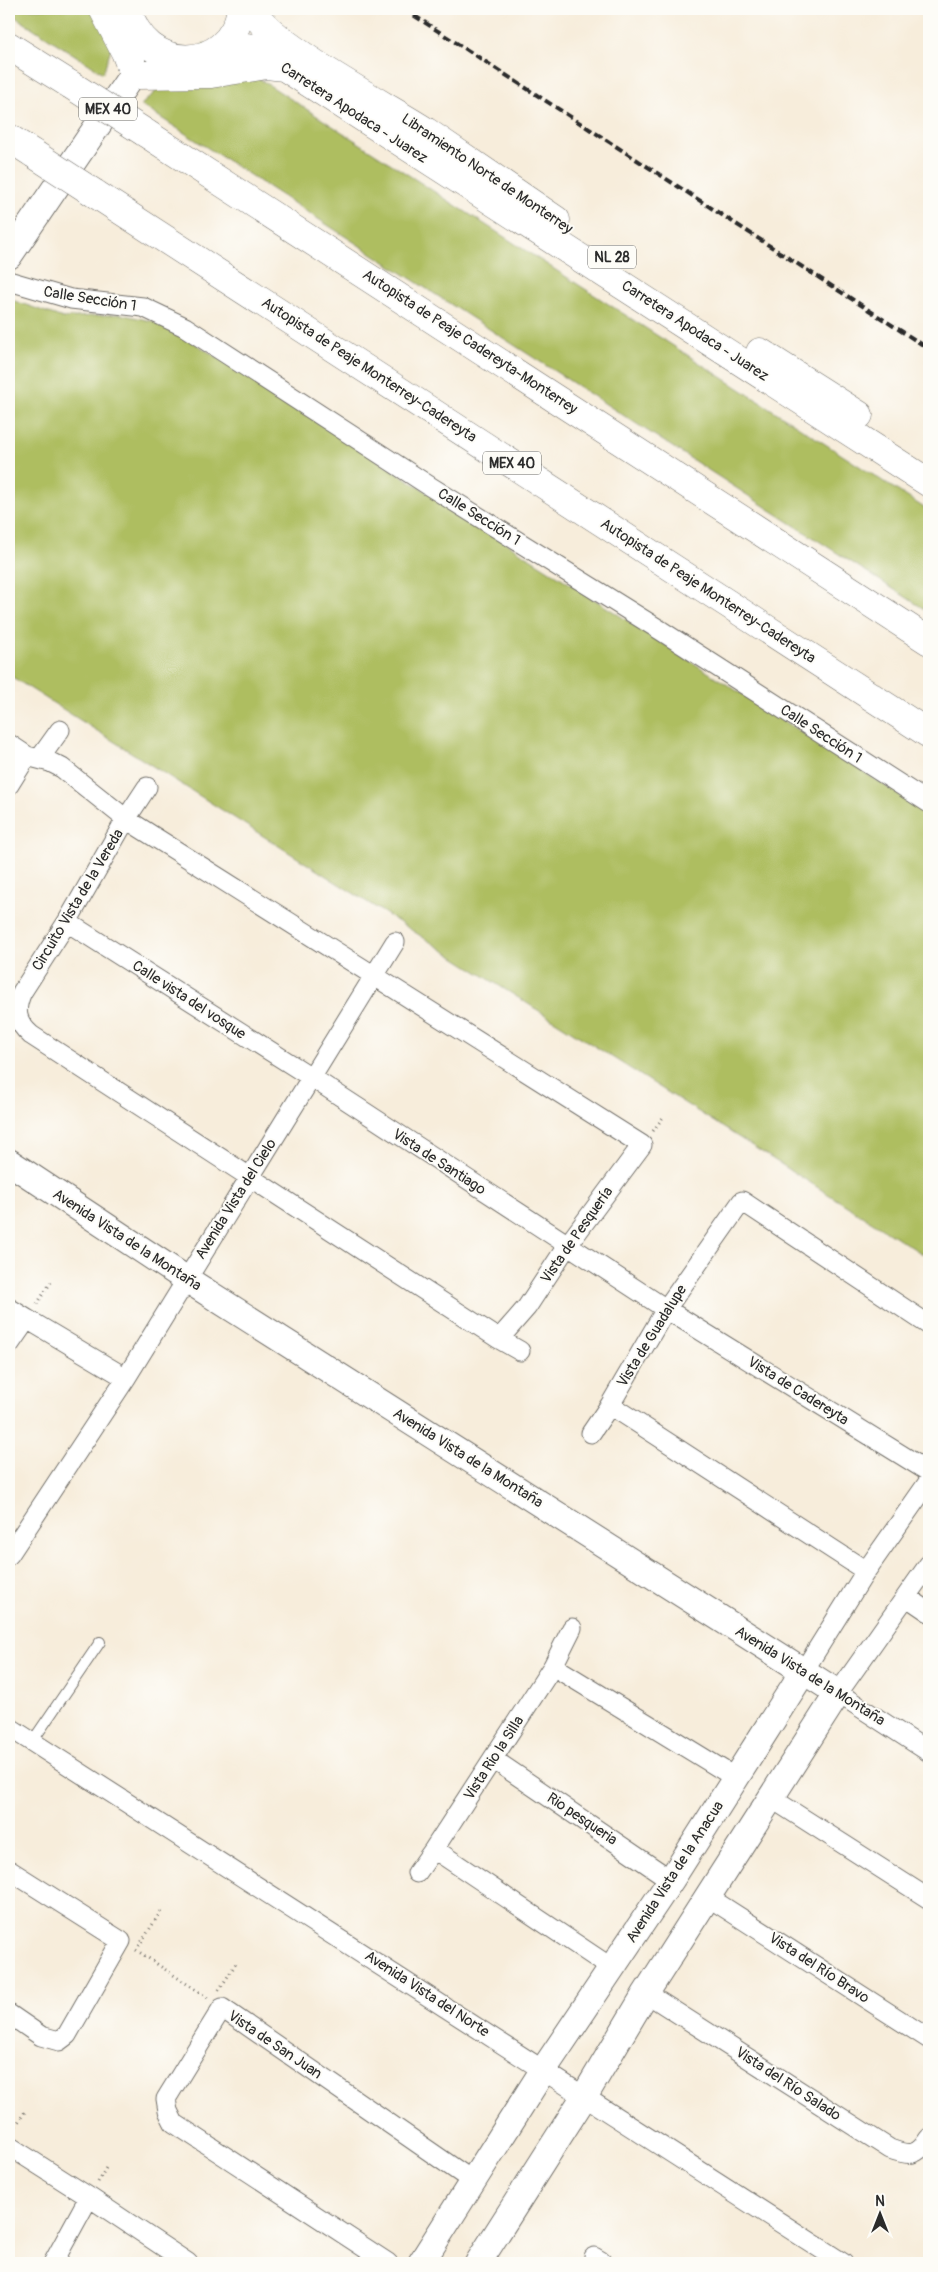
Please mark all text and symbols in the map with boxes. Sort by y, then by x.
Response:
street label: Carretera Apodaca - Juarez [277,58,431,168]
road number: MEX 40 [79,98,137,120]
street label: Libramiento Norte de Monterrey [398,109,577,239]
road number: NL 28 [588,246,636,268]
street label: Autopista de Peaje Cadereyta-Monterrey [359,265,582,419]
street label: Carretera Apodaca - Juarez [618,276,772,386]
street label: Calle Sección 1 [42,282,138,316]
street label: Autopista de Peaje Monterrey-Cadereyta [258,293,480,447]
road number: MEX 40 [483,452,541,474]
street label: Calle Sección 1 [434,484,524,550]
street label: Autopista de Peaje Monterrey-Cadereyta [597,514,819,668]
street label: Calle Sección 1 [776,700,866,768]
street label: Circuito Vista de la Vereda [28,826,128,974]
street label: Calle vista del vosque [129,956,250,1044]
street label: Vista de Santiago [389,1125,489,1199]
street label: Avenida Vista del Cielo [191,1135,281,1263]
street label: Vista de Pesquería [537,1183,617,1287]
street label: Avenida Vista de la Montaña [49,1185,205,1295]
street label: Vista de Guadalupe [613,1281,691,1391]
street label: Vista de Cadereyta [744,1352,852,1430]
street label: Avenida Vista de la Montaña [389,1404,547,1512]
street label: Avenida Vista de la Montaña [731,1622,889,1730]
street label: Vista Rio la Silla [460,1712,528,1804]
street label: Rio pesqueria [543,1789,621,1849]
street label: Avenida Vista de la Anacua [622,1797,728,1947]
street label: Vista del Río Bravo [765,1928,873,2008]
street label: Avenida Vista del Norte [361,1947,493,2042]
street label: Vista de San Juan [224,2006,326,2084]
street label: Vista del Río Salado [732,2043,844,2125]
north arrow [856,2190,906,2240]
text: N [875,2193,885,2210]

